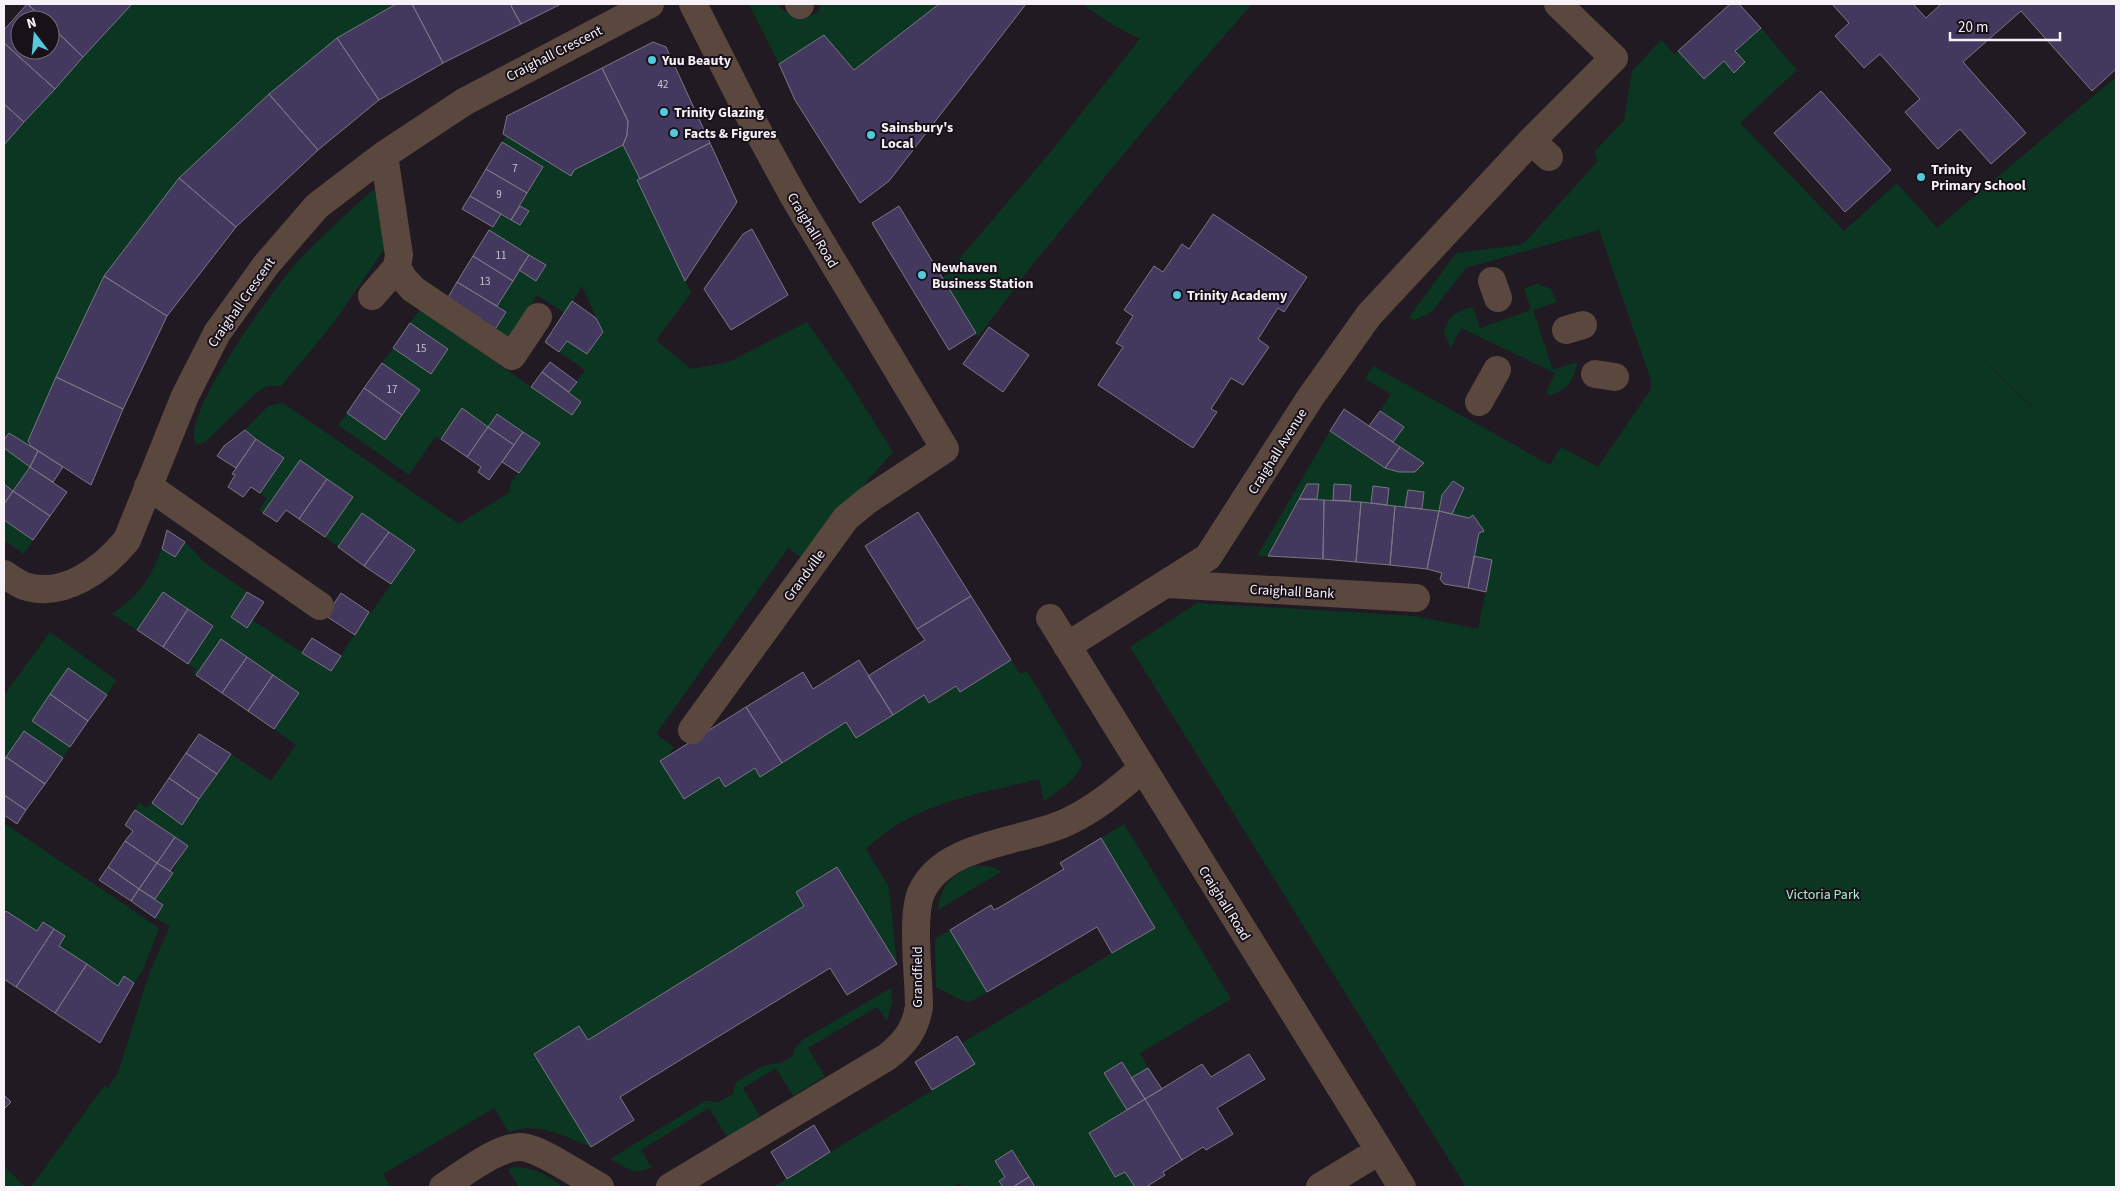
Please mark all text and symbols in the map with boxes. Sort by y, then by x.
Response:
north arrow [10,10,60,60]
scale bar [1950,10,2060,42]
text: N [24,13,39,34]
text: 20 m [1958,17,1988,38]
street label: Craighall Crescent [503,21,606,87]
place label: Yuu Beauty [661,51,732,71]
marker: Yuu Beauty [646,54,658,66]
house number: 42 [658,77,668,92]
place label: Trinity Glazing [674,103,765,123]
marker: Trinity Glazing [658,106,670,118]
place label: Sainsbury's Local [881,118,953,154]
place label: Facts & Figures [684,124,776,144]
marker: Facts & Figures [668,127,680,139]
marker: Sainsbury's Local [865,129,877,141]
place label: Trinity Primary School [1931,160,2026,196]
house number: 7 [512,161,518,176]
marker: Trinity Primary School [1915,171,1927,183]
house number: 9 [496,187,502,202]
street label: Craighall Road [782,189,843,272]
house number: 11 [496,248,506,263]
street label: Craighall Crescent [203,253,280,352]
place label: Newhaven Business Station [932,258,1034,294]
marker: Newhaven Business Station [916,269,928,281]
house number: 13 [480,274,490,289]
place label: Trinity Academy [1187,286,1288,306]
marker: Trinity Academy [1171,289,1183,301]
house number: 15 [416,341,426,356]
house number: 17 [387,382,397,397]
street label: Craighall Avenue [1243,405,1312,498]
street label: Grandville [779,546,830,606]
street label: Craighall Bank [1249,580,1335,604]
street label: Craighall Road [1193,862,1255,945]
park label: Victoria Park [1786,885,1860,905]
street label: Grandfield [908,946,928,1008]

